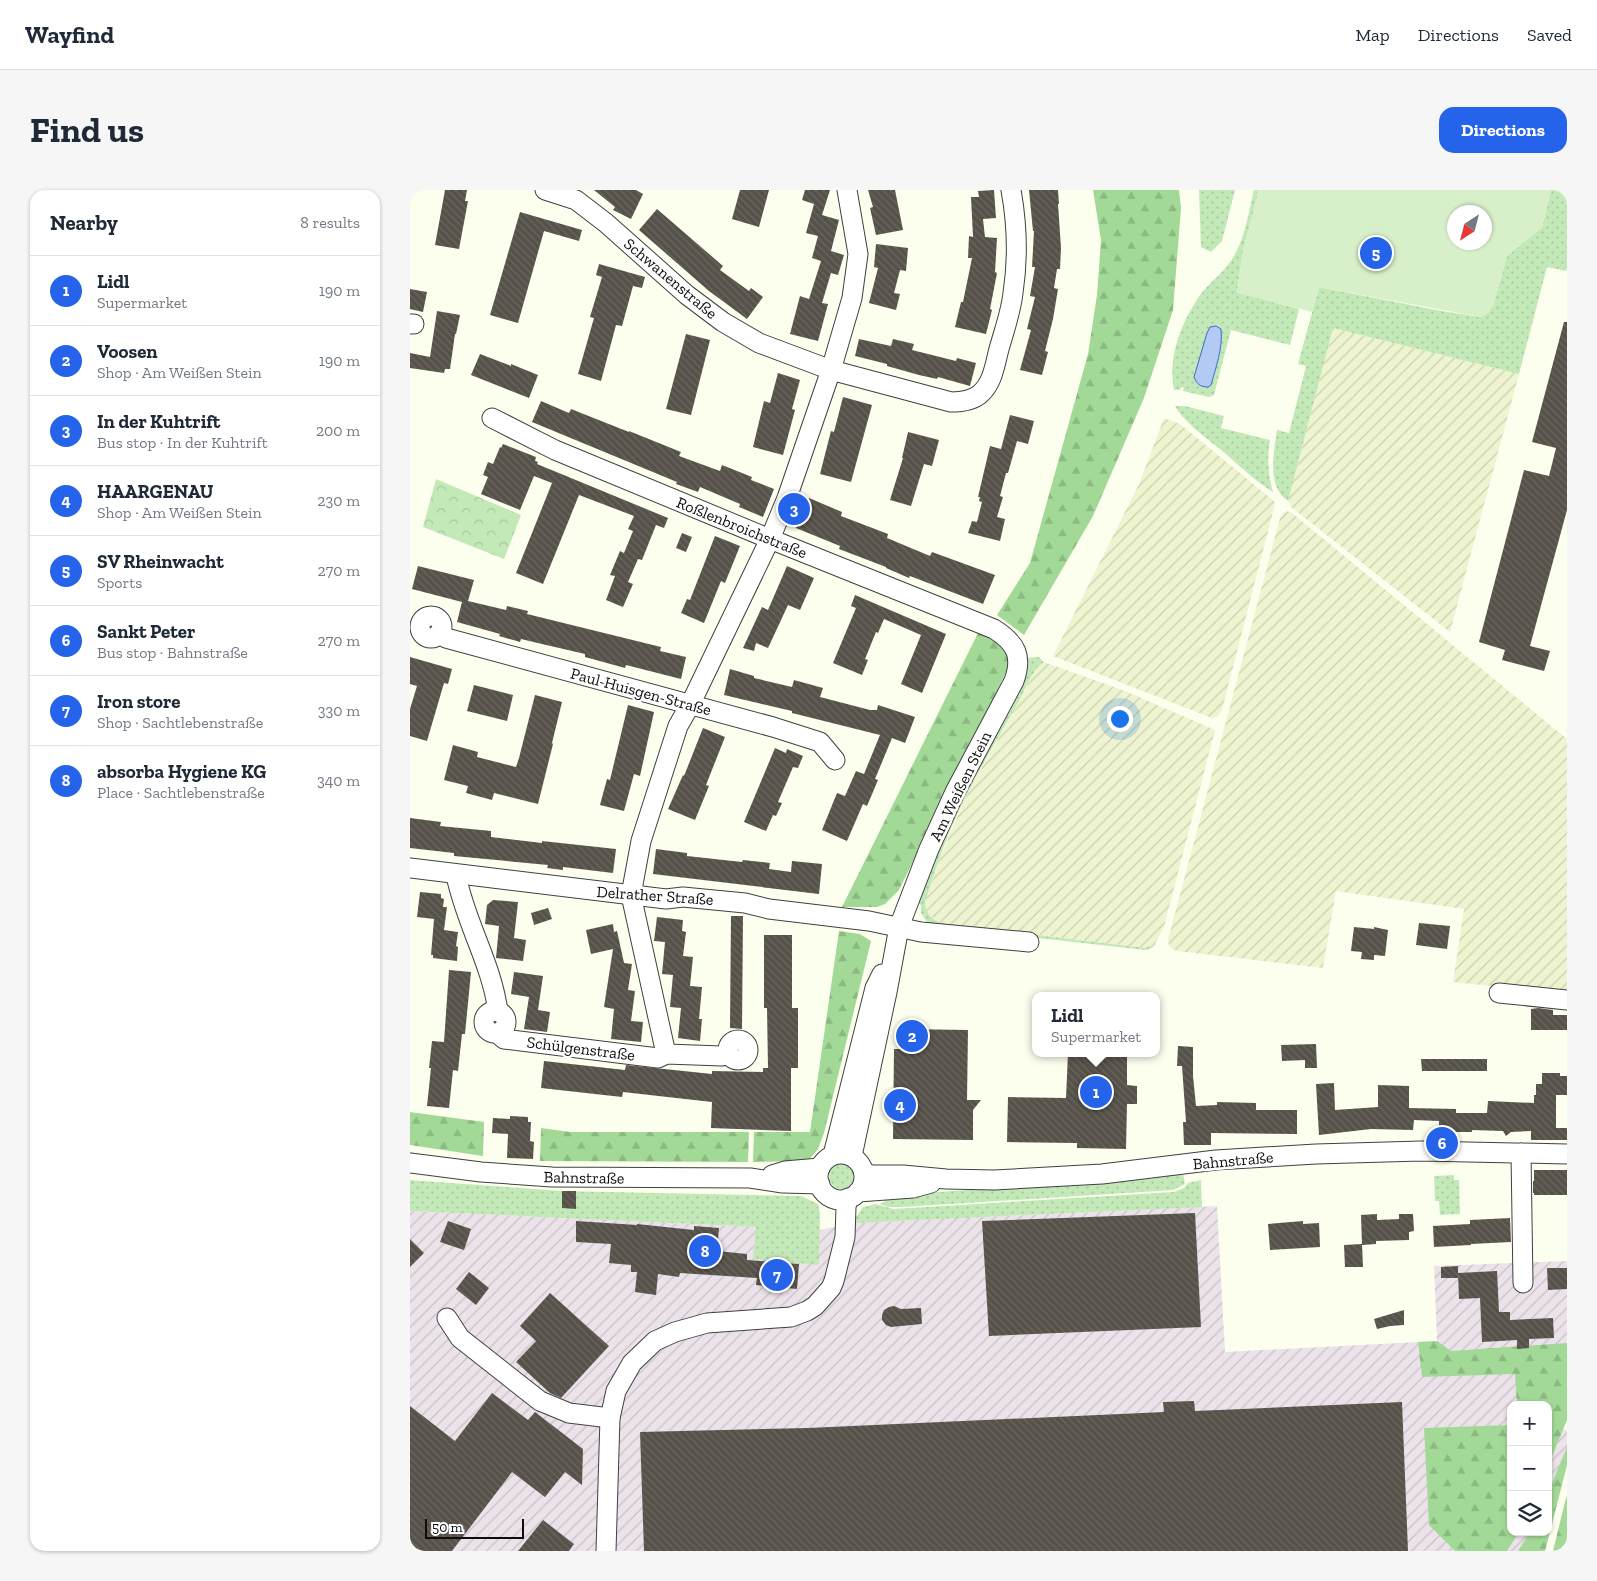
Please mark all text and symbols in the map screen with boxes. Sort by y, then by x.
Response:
text: Wayfind [25,20,114,49]
text: Map [1355,24,1390,46]
text: Directions [1418,24,1499,46]
text: Saved [1527,24,1572,46]
button: Directions [1439,107,1567,153]
text: Find us [30,109,144,151]
north arrow [1447,205,1492,250]
text: Nearby [50,210,118,235]
text: 8 results [300,213,360,232]
street label: Schwanenstraße [620,234,721,323]
pin: 5 [1360,234,1392,272]
text: Lidl [97,270,130,293]
text: 1 [63,281,69,300]
text: 190 m [319,281,360,300]
text: Supermarket [97,293,187,312]
text: Voosen [97,340,158,363]
text: 2 [62,351,70,370]
text: 190 m [319,351,360,370]
text: Shop · Am Weißen Stein [97,363,262,382]
text: In der Kuhtrift [97,410,220,433]
text: 3 [62,421,70,440]
text: 200 m [316,421,360,440]
text: Bus stop · In der Kuhtrift [97,433,268,452]
text: HAARGENAU [97,480,214,503]
pin: 3 [778,490,810,528]
text: 4 [61,491,71,510]
text: 230 m [317,491,360,510]
street label: Roßlenbroichstraße [674,493,810,562]
text: Shop · Am Weißen Stein [97,503,262,522]
text: SV Rheinwacht [97,550,224,573]
text: 5 [62,561,70,580]
text: 270 m [318,561,360,580]
text: Sports [97,573,142,592]
text: Sankt Peter [97,620,195,643]
text: 6 [62,631,70,650]
text: 270 m [318,631,360,650]
text: Bus stop · Bahnstraße [97,643,248,662]
street label: Paul-Huisgen-Straße [568,664,713,719]
text: Iron store [97,690,181,713]
text: 7 [62,701,70,720]
text: 330 m [318,701,360,720]
your location [1107,706,1133,732]
text: Shop · Sachtlebenstraße [97,713,263,732]
street label: Am Weißen Stein [926,727,996,844]
text: absorba Hygiene KG [97,760,266,783]
text: 8 [62,771,70,790]
text: 340 m [317,771,360,790]
text: Place · Sachtlebenstraße [97,783,265,802]
street label: Delrather Straße [596,882,714,909]
popup [1032,992,1160,1057]
text: Lidl [1051,1004,1083,1027]
pin: 2 [896,1017,928,1055]
text: Supermarket [1051,1027,1141,1046]
street label: Schülgenstraße [526,1032,636,1065]
pin: 1 [1080,1073,1112,1111]
pin: 4 [884,1086,916,1124]
pin: 6 [1426,1124,1458,1162]
street label: Bahnstraße [1192,1148,1274,1173]
street label: Bahnstraße [543,1167,625,1188]
pin: 8 [689,1232,721,1270]
pin: 7 [761,1256,793,1294]
map controls [1507,1401,1552,1536]
button: + [1507,1401,1552,1446]
button: − [1507,1446,1552,1491]
button: layers [1507,1491,1552,1536]
scale bar [425,1516,524,1539]
text: 50 m [432,1519,463,1536]

